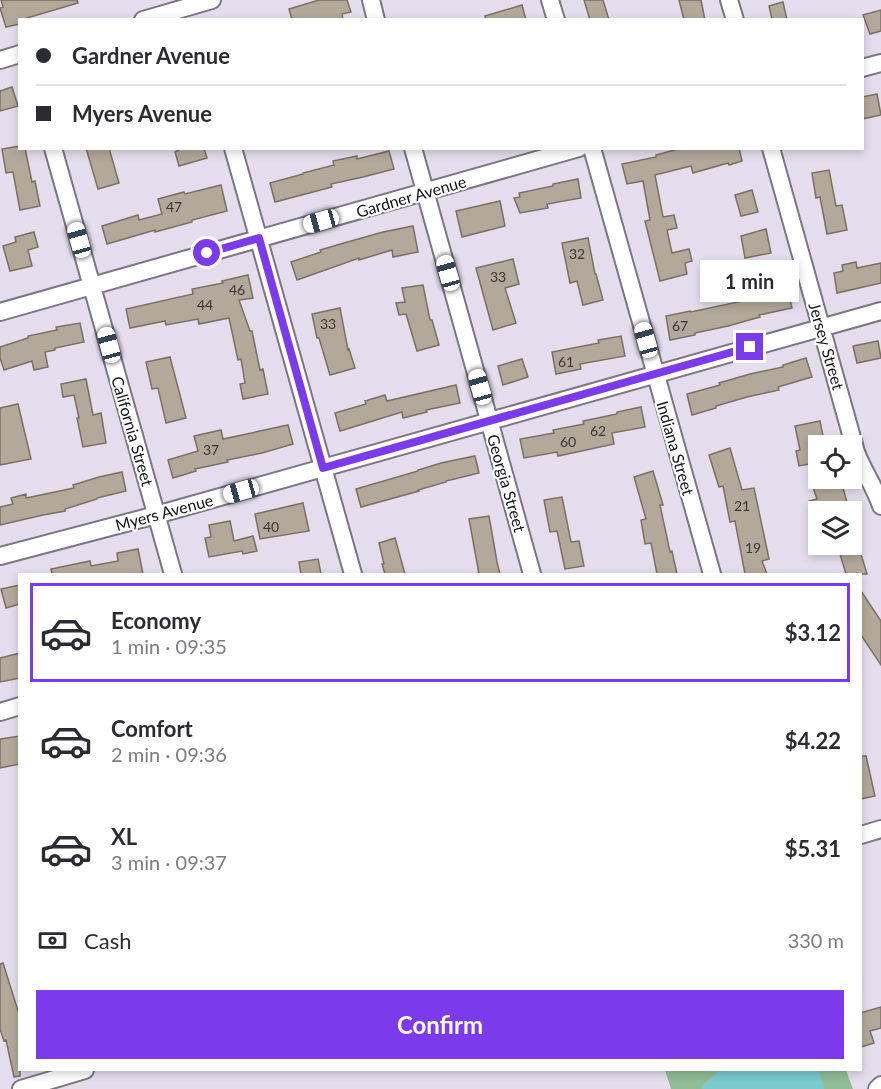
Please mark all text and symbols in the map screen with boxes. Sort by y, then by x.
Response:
text: Gardner Avenue [72,42,230,69]
text: Myers Avenue [72,100,212,127]
street label: Gardner Avenue [354,171,468,221]
house number: 47 [166,198,182,215]
car [301,207,341,235]
car [65,220,93,260]
route start [193,239,220,266]
house number: 32 [569,245,585,262]
car [434,253,462,293]
callout: 1 min [700,260,800,302]
house number: 33 [490,268,506,285]
text: 1 min [725,269,774,293]
house number: 46 [229,281,245,298]
house number: 44 [197,296,213,313]
street label: Jersey Street [805,300,849,392]
house number: 33 [320,315,336,332]
house number: 67 [672,317,688,334]
car [632,320,660,360]
car [96,325,122,365]
route end [736,333,763,360]
house number: 61 [558,353,574,370]
car [466,367,494,407]
street label: California Street [108,374,158,488]
street label: Indiana Street [653,399,699,498]
house number: 62 [590,422,606,439]
street label: Georgia Street [484,432,530,534]
house number: 60 [560,433,576,450]
map controls [808,435,862,555]
button: locate [808,435,862,489]
house number: 37 [203,441,219,458]
car [221,477,261,505]
street label: Myers Avenue [113,490,215,534]
house number: 21 [734,497,750,514]
button: layers [808,501,862,555]
house number: 40 [263,518,279,535]
house number: 19 [745,539,761,556]
icon: car [39,606,93,660]
text: Economy [111,607,201,634]
text: $3.12 [785,619,841,646]
text: 1 min · 09:35 [111,634,227,658]
icon: car [39,714,93,768]
text: Comfort [111,715,193,742]
text: $4.22 [785,727,841,754]
text: 2 min · 09:36 [111,742,227,766]
icon: car [39,822,93,876]
text: XL [111,823,137,850]
text: $5.31 [785,835,841,862]
text: 3 min · 09:37 [111,850,227,874]
icon: cash [36,924,69,957]
text: Cash [84,927,131,954]
text: 330 m [788,928,844,952]
button: Confirm [36,990,844,1059]

